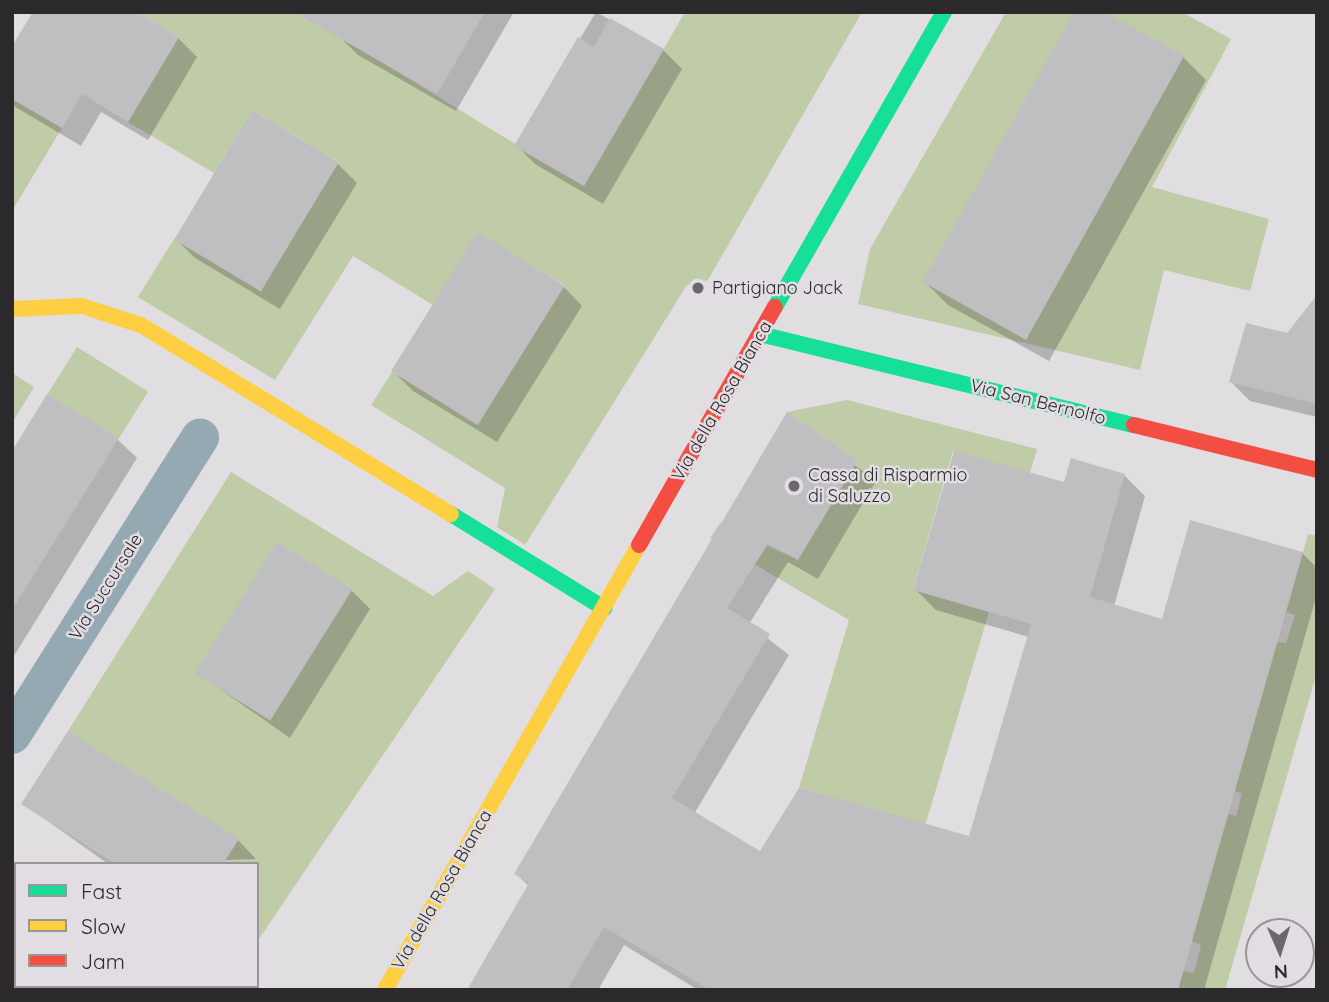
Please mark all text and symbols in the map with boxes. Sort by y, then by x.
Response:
place label: Partigiano Jack [712,277,843,299]
marker: Partigiano Jack [690,280,706,296]
street label: Via della Rosa Bianca [667,317,777,485]
street label: Via San Bernolfo [968,375,1108,429]
place label: Cassa di Risparmio di Saluzzo [808,465,967,508]
marker: Cassa di Risparmio di Saluzzo [786,478,802,494]
street label: Via Succursale [65,530,147,644]
street label: Via della Rosa Bianca [387,806,497,974]
legend [14,862,259,988]
text: Fast [81,878,122,904]
text: Slow [81,913,126,939]
north arrow [1245,918,1315,988]
text: Jam [81,948,125,974]
text: N [1273,960,1289,984]

